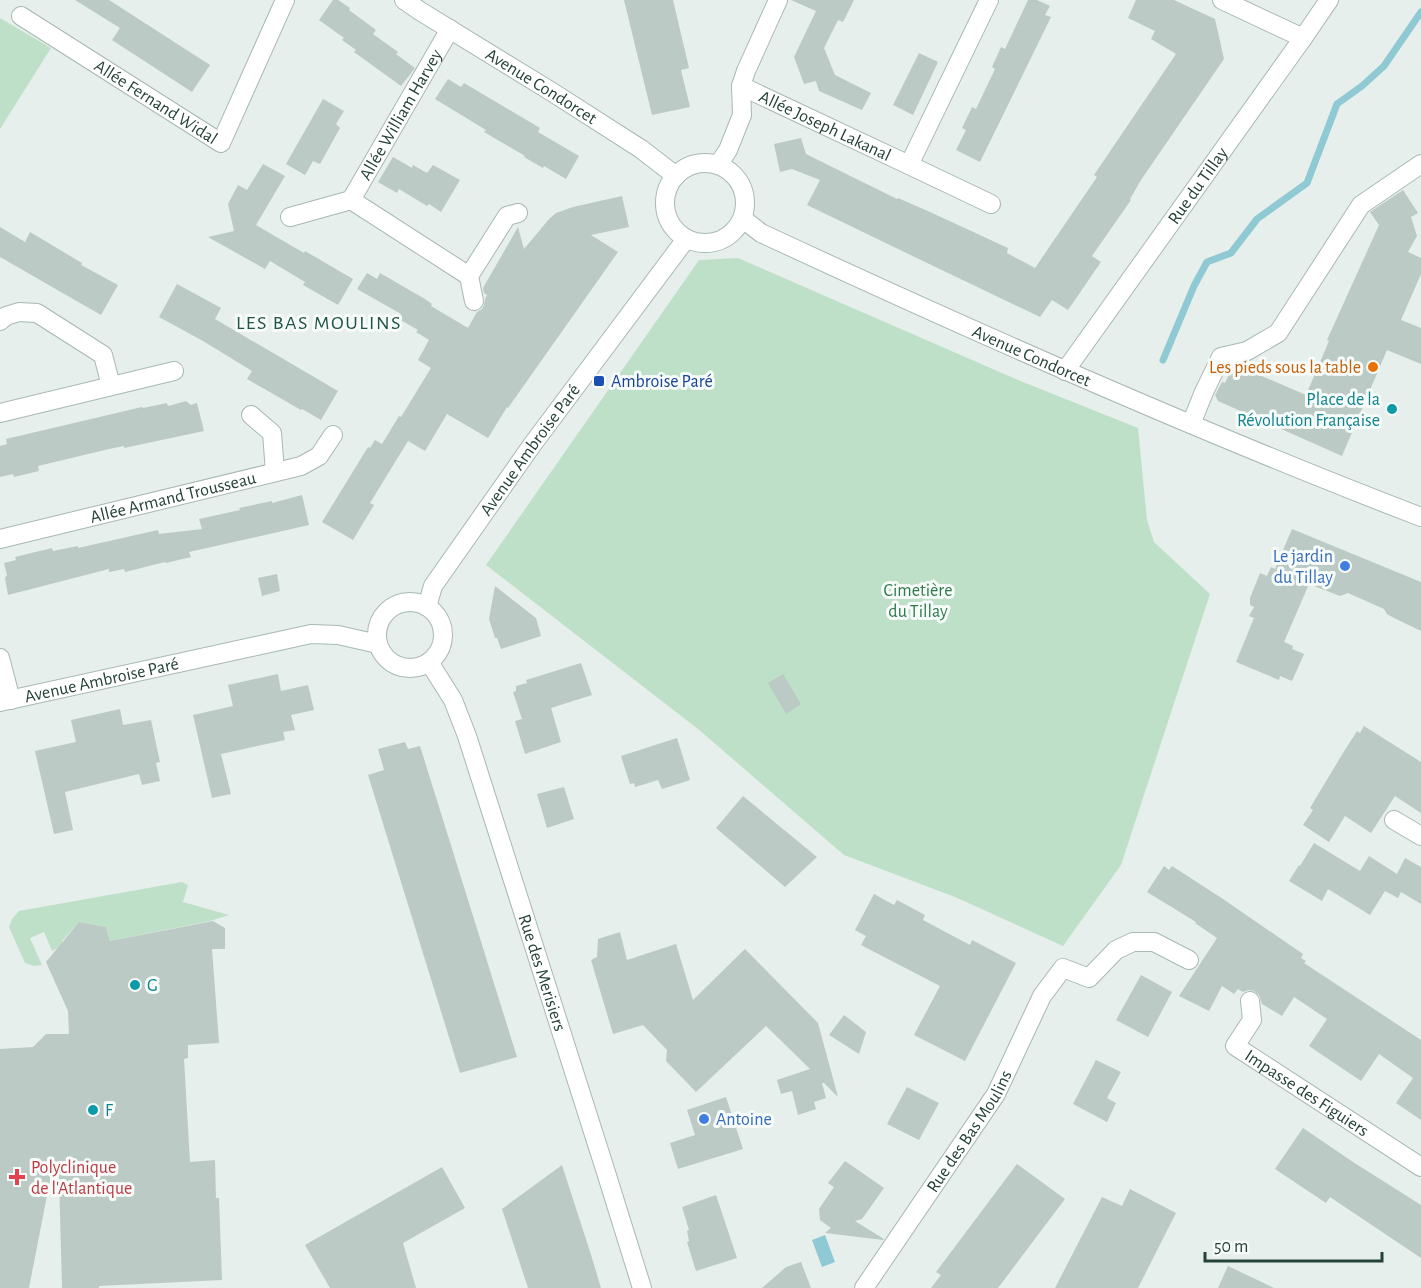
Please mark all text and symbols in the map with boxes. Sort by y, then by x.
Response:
street label: Avenue Condorcet [482,45,600,128]
street label: Allée William Harvey [357,46,446,184]
street label: Allée Fernand Widal [91,57,220,148]
street label: Allée Joseph Lakanal [756,88,893,165]
street label: Rue du Tillay [1165,144,1232,228]
district label: LES BAS MOULINS [236,313,402,333]
street label: Avenue Condorcet [969,323,1093,391]
place label: Les pieds sous la table [1209,359,1361,377]
marker: Les pieds sous la table [1366,360,1380,374]
place label: Ambroise Paré [611,373,713,391]
marker: Ambroise Paré [592,374,606,388]
street label: Avenue Ambroise Paré [477,381,584,519]
place label: Place de la Révolution Française [1237,391,1380,430]
marker: Place de la Révolution Française [1385,402,1399,416]
street label: Allée Armand Trousseau [89,469,258,527]
place label: Le jardin du Tillay [1273,548,1333,587]
marker: Le jardin du Tillay [1338,559,1352,573]
park label: Cimetière du Tillay [884,582,952,621]
street label: Avenue Ambroise Paré [23,655,181,706]
street label: Rue des Merisiers [514,912,568,1034]
place label: G [147,977,158,995]
marker: G [128,978,142,992]
street label: Impasse des Figuiers [1241,1047,1372,1140]
street label: Rue des Bas Moulins [924,1068,1016,1196]
place label: F [105,1102,113,1120]
marker: F [86,1103,100,1117]
place label: Antoine [716,1111,772,1129]
marker: Antoine [697,1112,711,1126]
place label: Polyclinique de l'Atlantique [31,1159,132,1198]
marker: Polyclinique de l'Atlantique [8,1168,26,1186]
scale bar [1205,1225,1382,1263]
text: 50 m [1214,1238,1248,1256]

